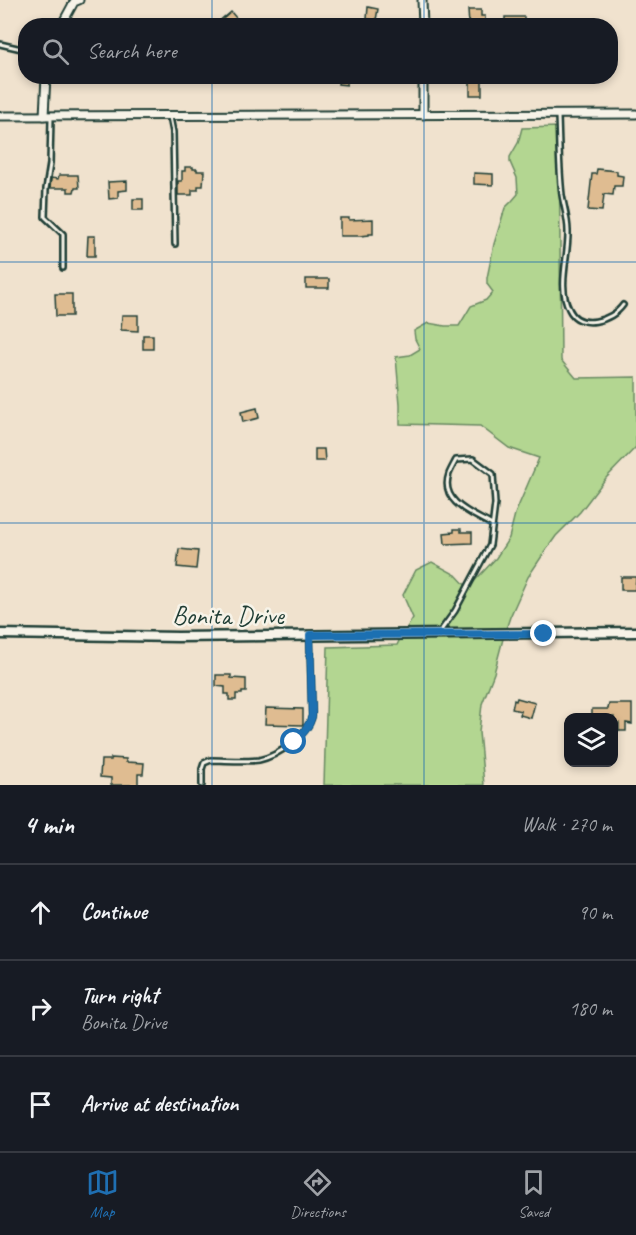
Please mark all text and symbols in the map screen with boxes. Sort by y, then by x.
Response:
search box [18,18,618,84]
icon: search [39,35,72,68]
text: Search here [87,37,177,65]
street label: Bonita Drive [172,599,285,632]
route end [530,620,556,646]
map controls [564,713,618,767]
button: layers [564,713,618,767]
route start [280,728,306,754]
text: 4 min [24,808,74,841]
text: Walk · 270 m [522,812,612,837]
icon: ahead [24,896,57,929]
text: Continue [81,898,147,926]
text: 90 m [578,900,612,925]
text: Turn right [81,982,158,1010]
icon: right [24,992,57,1025]
text: 180 m [569,996,612,1021]
text: Bonita Drive [81,1010,167,1035]
icon: arrive [24,1088,57,1121]
text: Arrive at destination [81,1090,238,1118]
tab: Map [86,1166,119,1222]
tab: Directions [290,1166,346,1222]
tab: Saved [517,1166,550,1222]

